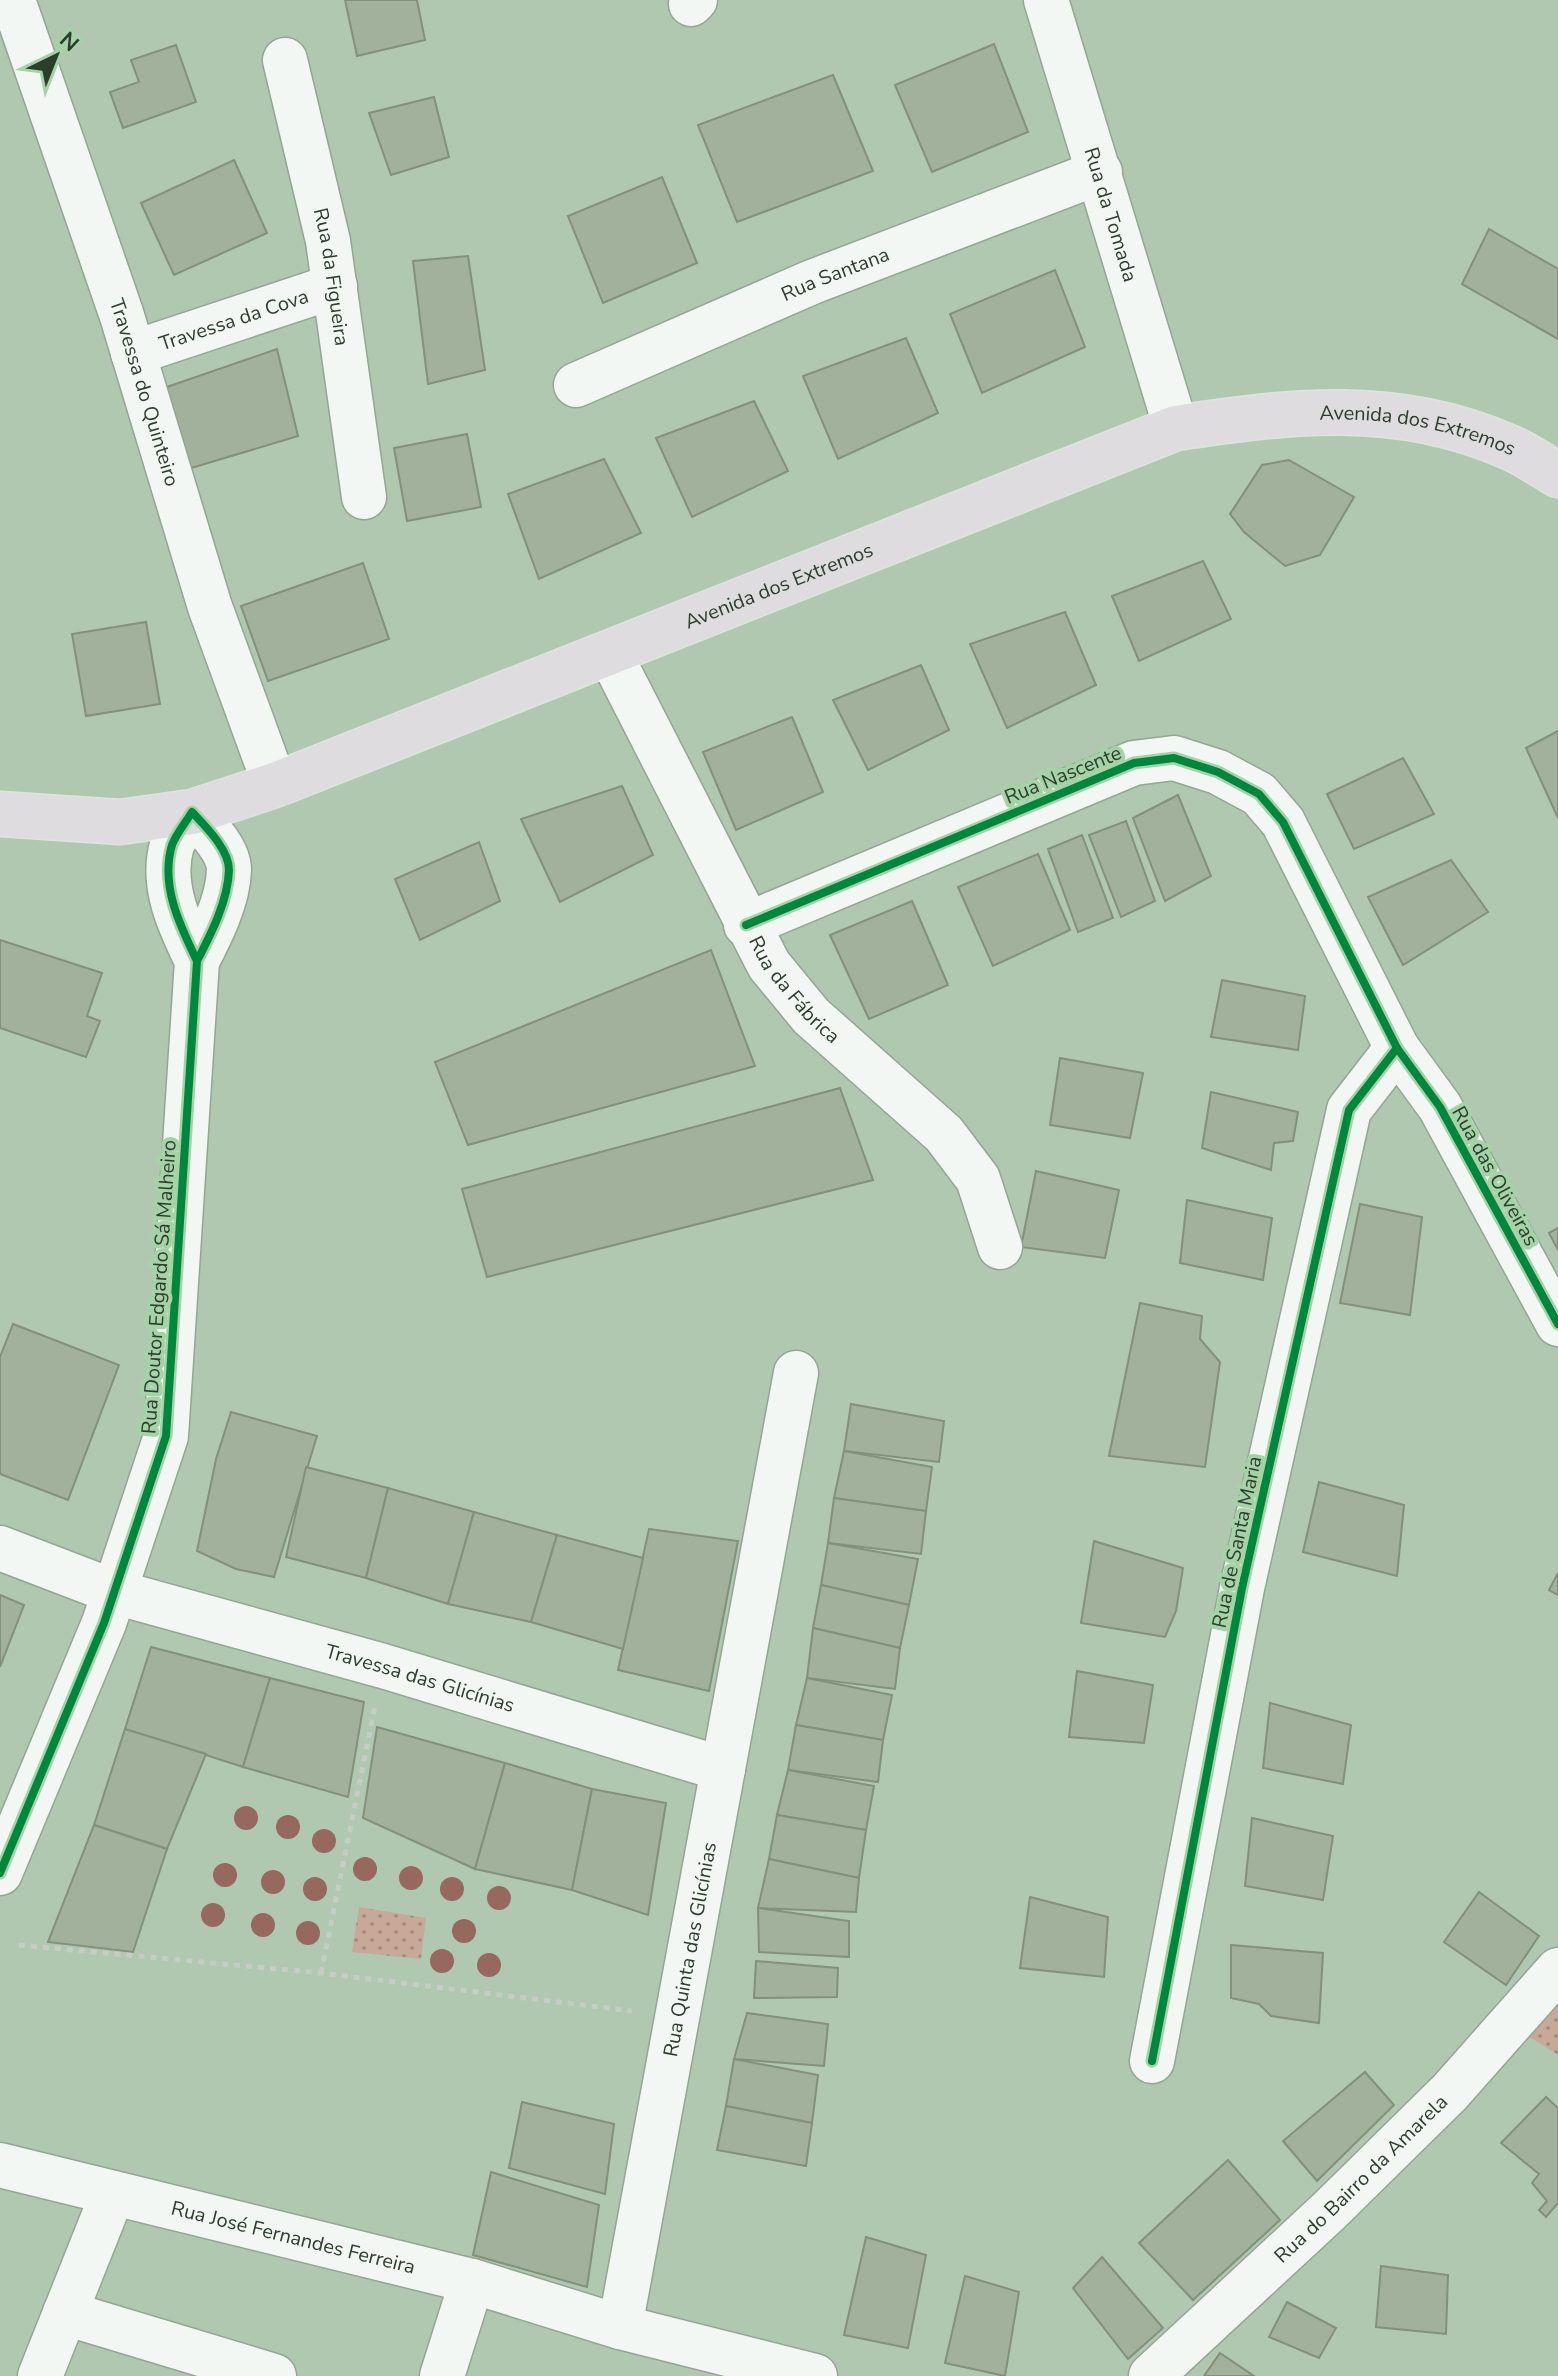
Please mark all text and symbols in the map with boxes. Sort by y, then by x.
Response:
north arrow [16,16,96,96]
text: N [53,26,85,59]
street label: Rua da Tomada [1078,144,1144,285]
street label: Rua da Figueira [307,205,356,347]
street label: Rua Santana [777,240,893,307]
street label: Travessa da Cova [155,282,312,357]
street label: Travessa do Quinteiro [103,295,186,489]
street label: Avenida dos Extremos [1319,399,1520,462]
street label: Avenida dos Extremos [680,536,877,635]
street label: Rua Nascente [1000,739,1126,811]
street label: Rua da Fábrica [743,931,846,1049]
street label: Rua das Oliveiras [1445,1101,1545,1251]
street label: Rua Doutor Edgardo Sá Malheiro [135,1139,183,1435]
street label: Rua de Santa Maria [1206,1454,1268,1630]
street label: Travessa das Glicínias [322,1637,518,1719]
street label: Rua Quinta das Glicínias [657,1840,723,2059]
street label: Rua do Bairro da Amarela [1268,2088,1453,2269]
street label: Rua José Fernandes Ferreira [168,2194,418,2280]

